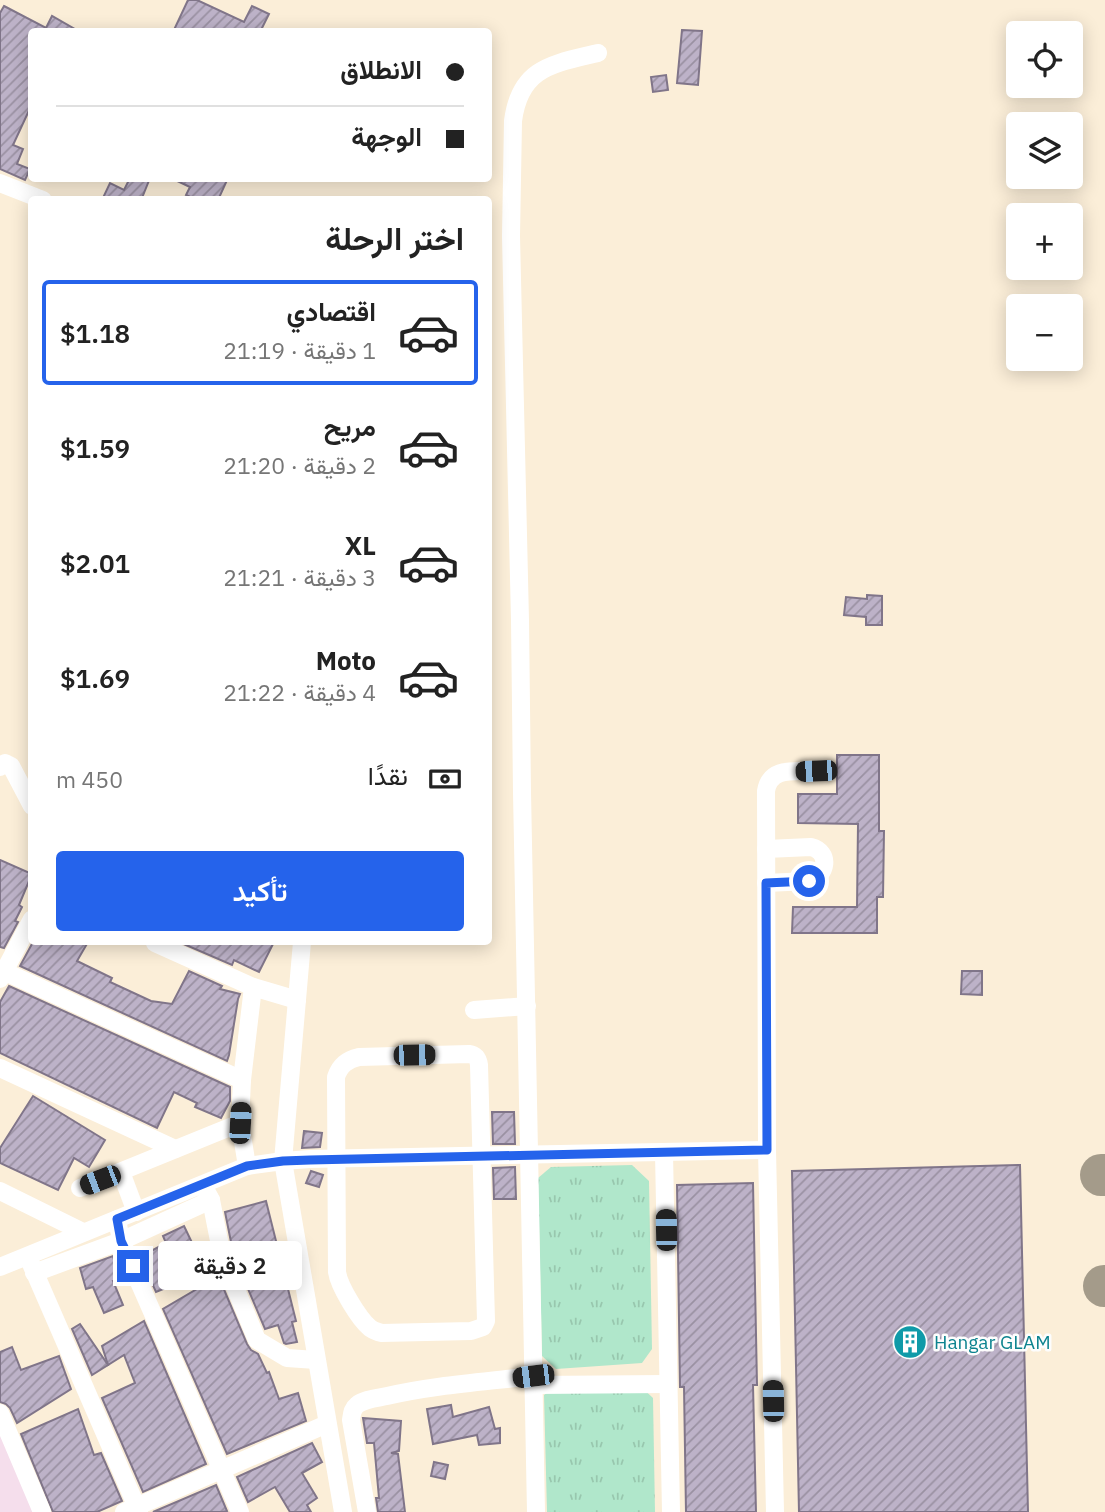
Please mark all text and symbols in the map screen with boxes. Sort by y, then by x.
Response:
map controls [1006,21,1083,371]
button: locate [1006,21,1083,98]
text: الانطلاق [340,52,422,86]
button: layers [1006,112,1083,189]
text: الوجهة [351,119,422,153]
button: + [1006,203,1083,280]
text: اختر الرحلة [325,217,464,259]
text: اقتصادي [287,294,376,328]
button: − [1006,294,1083,371]
icon: car [397,301,460,364]
text: $1.18 [60,316,130,350]
text: 1 دقيقة · 21:19 [223,335,376,365]
text: مريح [324,409,376,443]
icon: car [397,416,460,479]
text: $1.59 [60,431,130,465]
text: 2 دقيقة · 21:20 [223,450,376,480]
text: XL [345,528,376,562]
icon: car [397,531,460,594]
text: $2.01 [60,546,130,580]
text: 3 دقيقة · 21:21 [223,562,376,592]
text: Moto [316,643,376,677]
icon: car [397,646,460,709]
text: $1.69 [60,661,130,695]
text: 4 دقيقة · 21:22 [223,677,376,707]
text: نقدًا [368,758,408,792]
icon: cash [426,760,464,798]
car [795,760,838,782]
text: 450 m [56,764,123,794]
button: تأكيد [56,851,464,931]
route start [793,865,825,897]
car [393,1044,436,1066]
car [229,1101,252,1145]
car [77,1163,124,1197]
car [656,1209,677,1251]
callout: 2 دقيقة [158,1242,301,1290]
route end [117,1250,149,1282]
text: 2 دقيقة [193,1250,267,1280]
building icon: Hangar GLAM [891,1323,929,1361]
place label: Hangar GLAM [934,1330,1051,1354]
car [511,1363,556,1389]
car [763,1380,784,1422]

